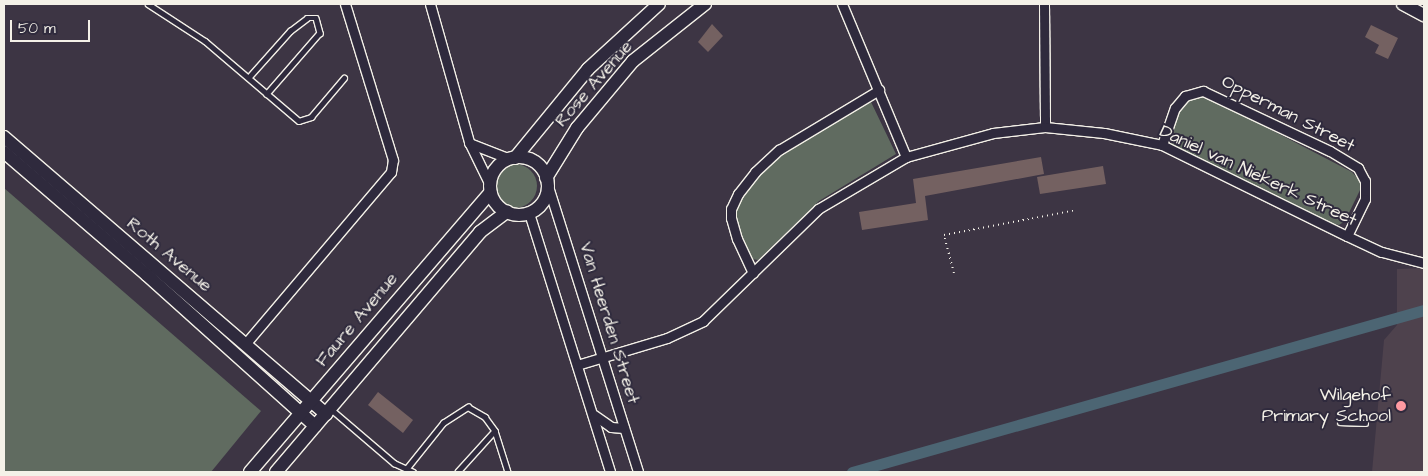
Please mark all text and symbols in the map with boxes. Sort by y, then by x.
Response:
scale bar [12,10,92,42]
text: 50 m [18,18,56,39]
street label: Rose Avenue [551,36,637,132]
street label: Opperman Street [1218,71,1358,157]
street label: Daniel van Niekerk Street [1156,121,1360,231]
street label: Roth Avenue [122,213,216,297]
street label: Van Heerden Street [574,240,644,406]
street label: Faure Avenue [311,269,403,371]
place label: Wilgehof Primary School [1262,385,1391,428]
marker: Wilgehof Primary School [1395,400,1407,412]

